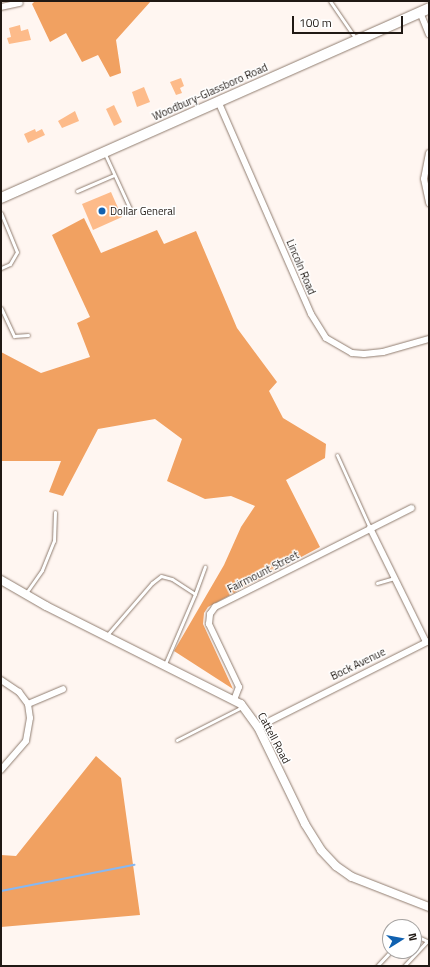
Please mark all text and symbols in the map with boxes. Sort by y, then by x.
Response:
scale bar [294,8,405,34]
text: 100 m [299,13,332,32]
street label: Woodbury-Glassboro Road [150,61,270,123]
place label: Dollar General [110,204,175,218]
marker: Dollar General [97,206,107,216]
street label: Lincoln Road [283,237,319,297]
street label: Fairmount Street [225,548,301,596]
street label: Bock Avenue [328,645,388,683]
street label: Cattell Road [255,710,293,766]
north arrow [382,919,422,959]
text: N [404,932,421,942]

